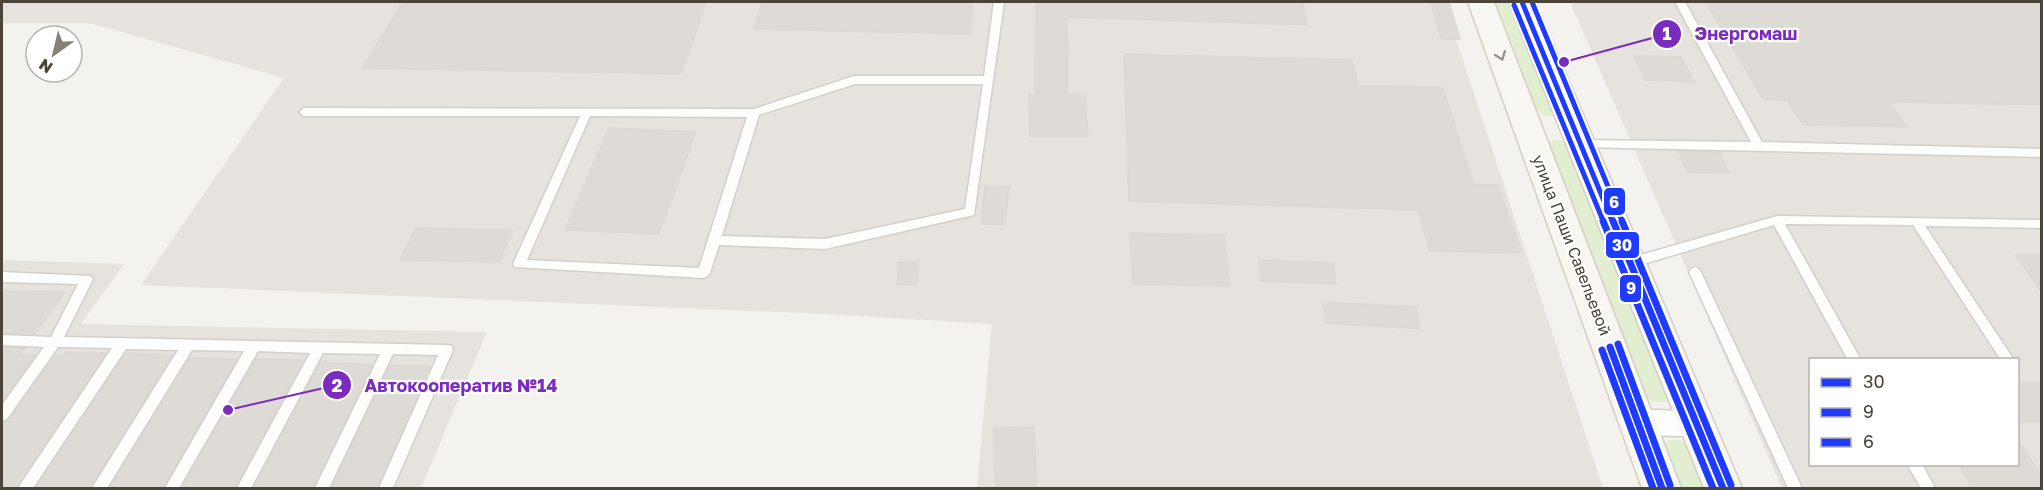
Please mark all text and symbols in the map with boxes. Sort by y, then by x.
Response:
callout: Энергомаш [1652,16,1809,52]
text: 1 [1662,22,1672,44]
text: Энергомаш [1695,22,1797,44]
north arrow [24,24,84,84]
one-way arrow [1494,50,1507,61]
text: N [35,55,56,78]
street label: улица Паши Савельевой [1528,152,1616,338]
line badge: 6 [1603,187,1626,216]
text: 6 [1609,192,1619,212]
line badge: 30 [1605,231,1640,259]
text: 30 [1612,235,1632,255]
line badge: 9 [1619,274,1642,303]
text: 9 [1626,278,1636,298]
legend [1809,358,2019,466]
callout: Автокооператив №14 [322,367,569,403]
text: 30 [1863,370,1885,392]
text: 2 [332,374,343,396]
text: Автокооператив №14 [364,374,558,396]
text: 9 [1863,400,1874,422]
text: 6 [1863,430,1874,452]

